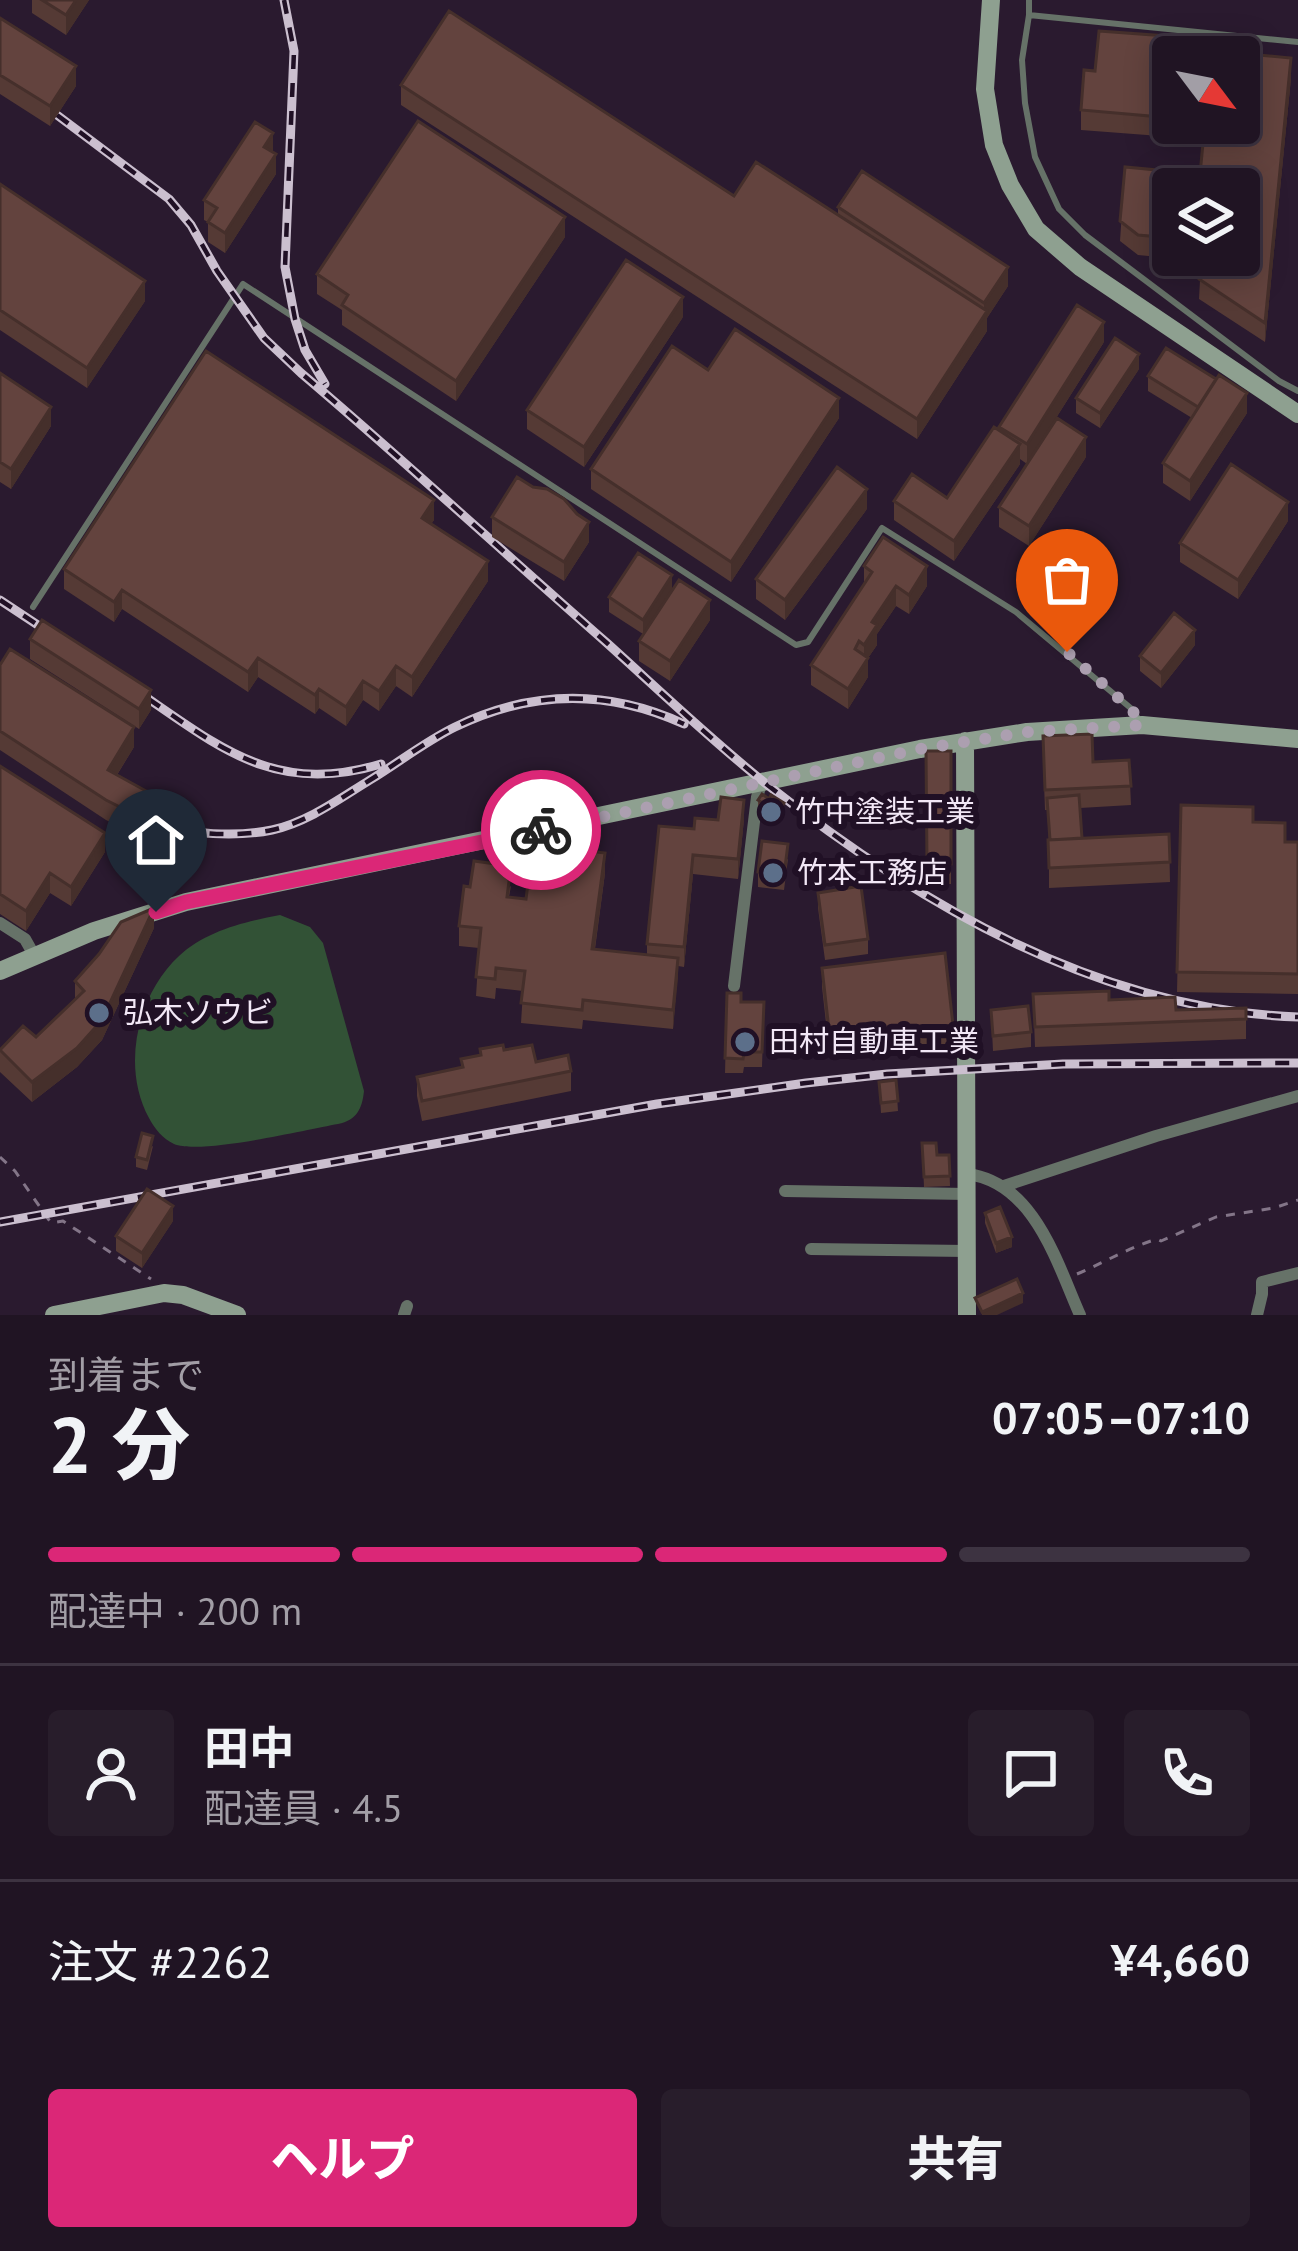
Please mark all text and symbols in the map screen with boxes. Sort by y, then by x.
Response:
north arrow [1152,36,1260,144]
map controls [1152,36,1260,276]
button: layers [1152,168,1260,276]
pin [1016,529,1118,652]
icon: bag [1034,547,1100,613]
courier [481,770,601,890]
pin [105,789,207,912]
place label: 竹中塗装工業 [795,791,975,830]
icon: bike [508,797,574,863]
marker: 竹中塗装工業 [758,799,784,825]
icon: home [123,807,189,873]
place label: 竹本工務店 [797,852,947,891]
marker: 竹本工務店 [760,860,786,886]
place label: 弘木ソウビ [123,992,273,1031]
marker: 弘木ソウビ [86,1000,112,1026]
place label: 田村自動車工業 [769,1021,979,1060]
marker: 田村自動車工業 [732,1029,758,1055]
text: 到着まで [48,1349,204,1400]
text: 07:05–07:10 [992,1388,1250,1446]
text: 2 分 [48,1394,190,1495]
text: 配達中 · 200 m [48,1585,302,1636]
button: person [48,1710,174,1836]
button: chat [968,1710,1094,1836]
button: phone [1124,1710,1250,1836]
text: 田中 [204,1718,294,1776]
text: 配達員 · 4.5 [204,1782,403,1833]
text: ¥4,660 [1111,1930,1250,1988]
text: 注文 #2262 [48,1932,273,1990]
button: ヘルプ [48,2089,637,2227]
button: 共有 [661,2089,1250,2227]

